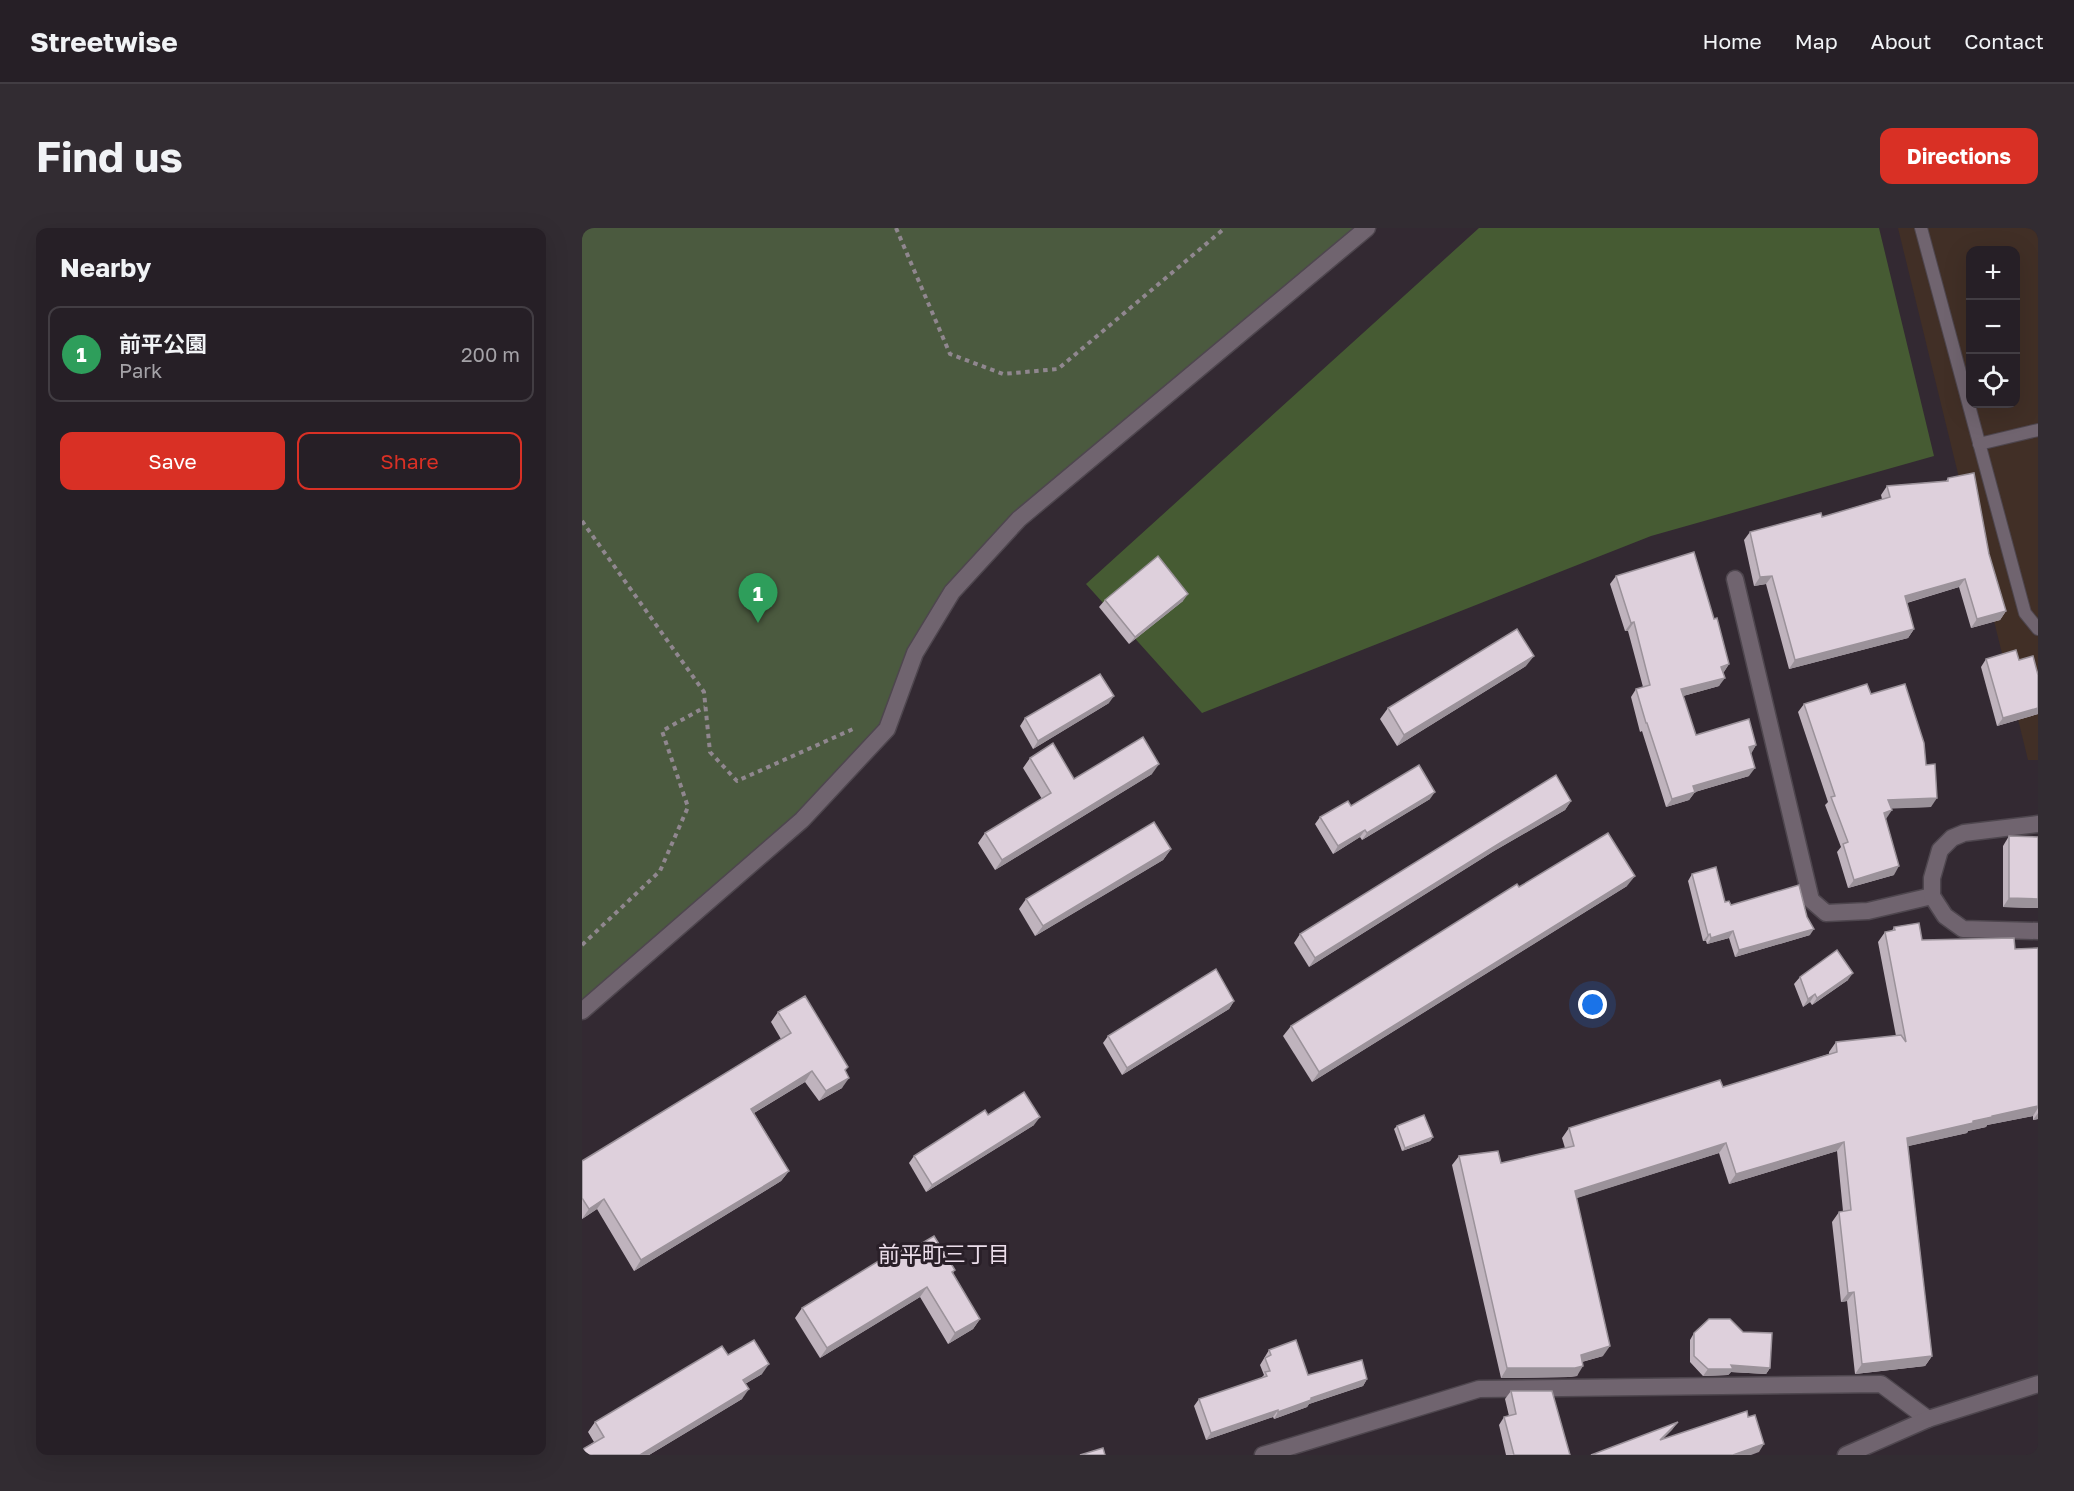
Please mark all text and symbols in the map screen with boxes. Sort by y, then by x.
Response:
text: Streetwise [30,25,178,58]
text: Home [1702,28,1762,54]
text: Map [1795,28,1838,54]
text: About [1871,28,1931,54]
text: Contact [1964,28,2044,54]
button: Directions [1880,128,2038,184]
text: Find us [36,131,183,181]
map controls [1966,246,2020,408]
button: + [1966,246,2020,300]
text: Nearby [60,252,151,283]
button: − [1966,300,2020,354]
text: 前平公園 [119,330,207,357]
text: 1 [76,342,87,366]
text: 200 m [461,342,520,366]
button: locate [1966,354,2020,408]
text: Park [119,358,162,382]
button: Save [60,432,285,490]
button: Share [297,432,522,490]
pin: 1 [738,574,777,623]
your location [1578,990,1607,1019]
district label: 前平町三丁目 [878,1240,1010,1267]

